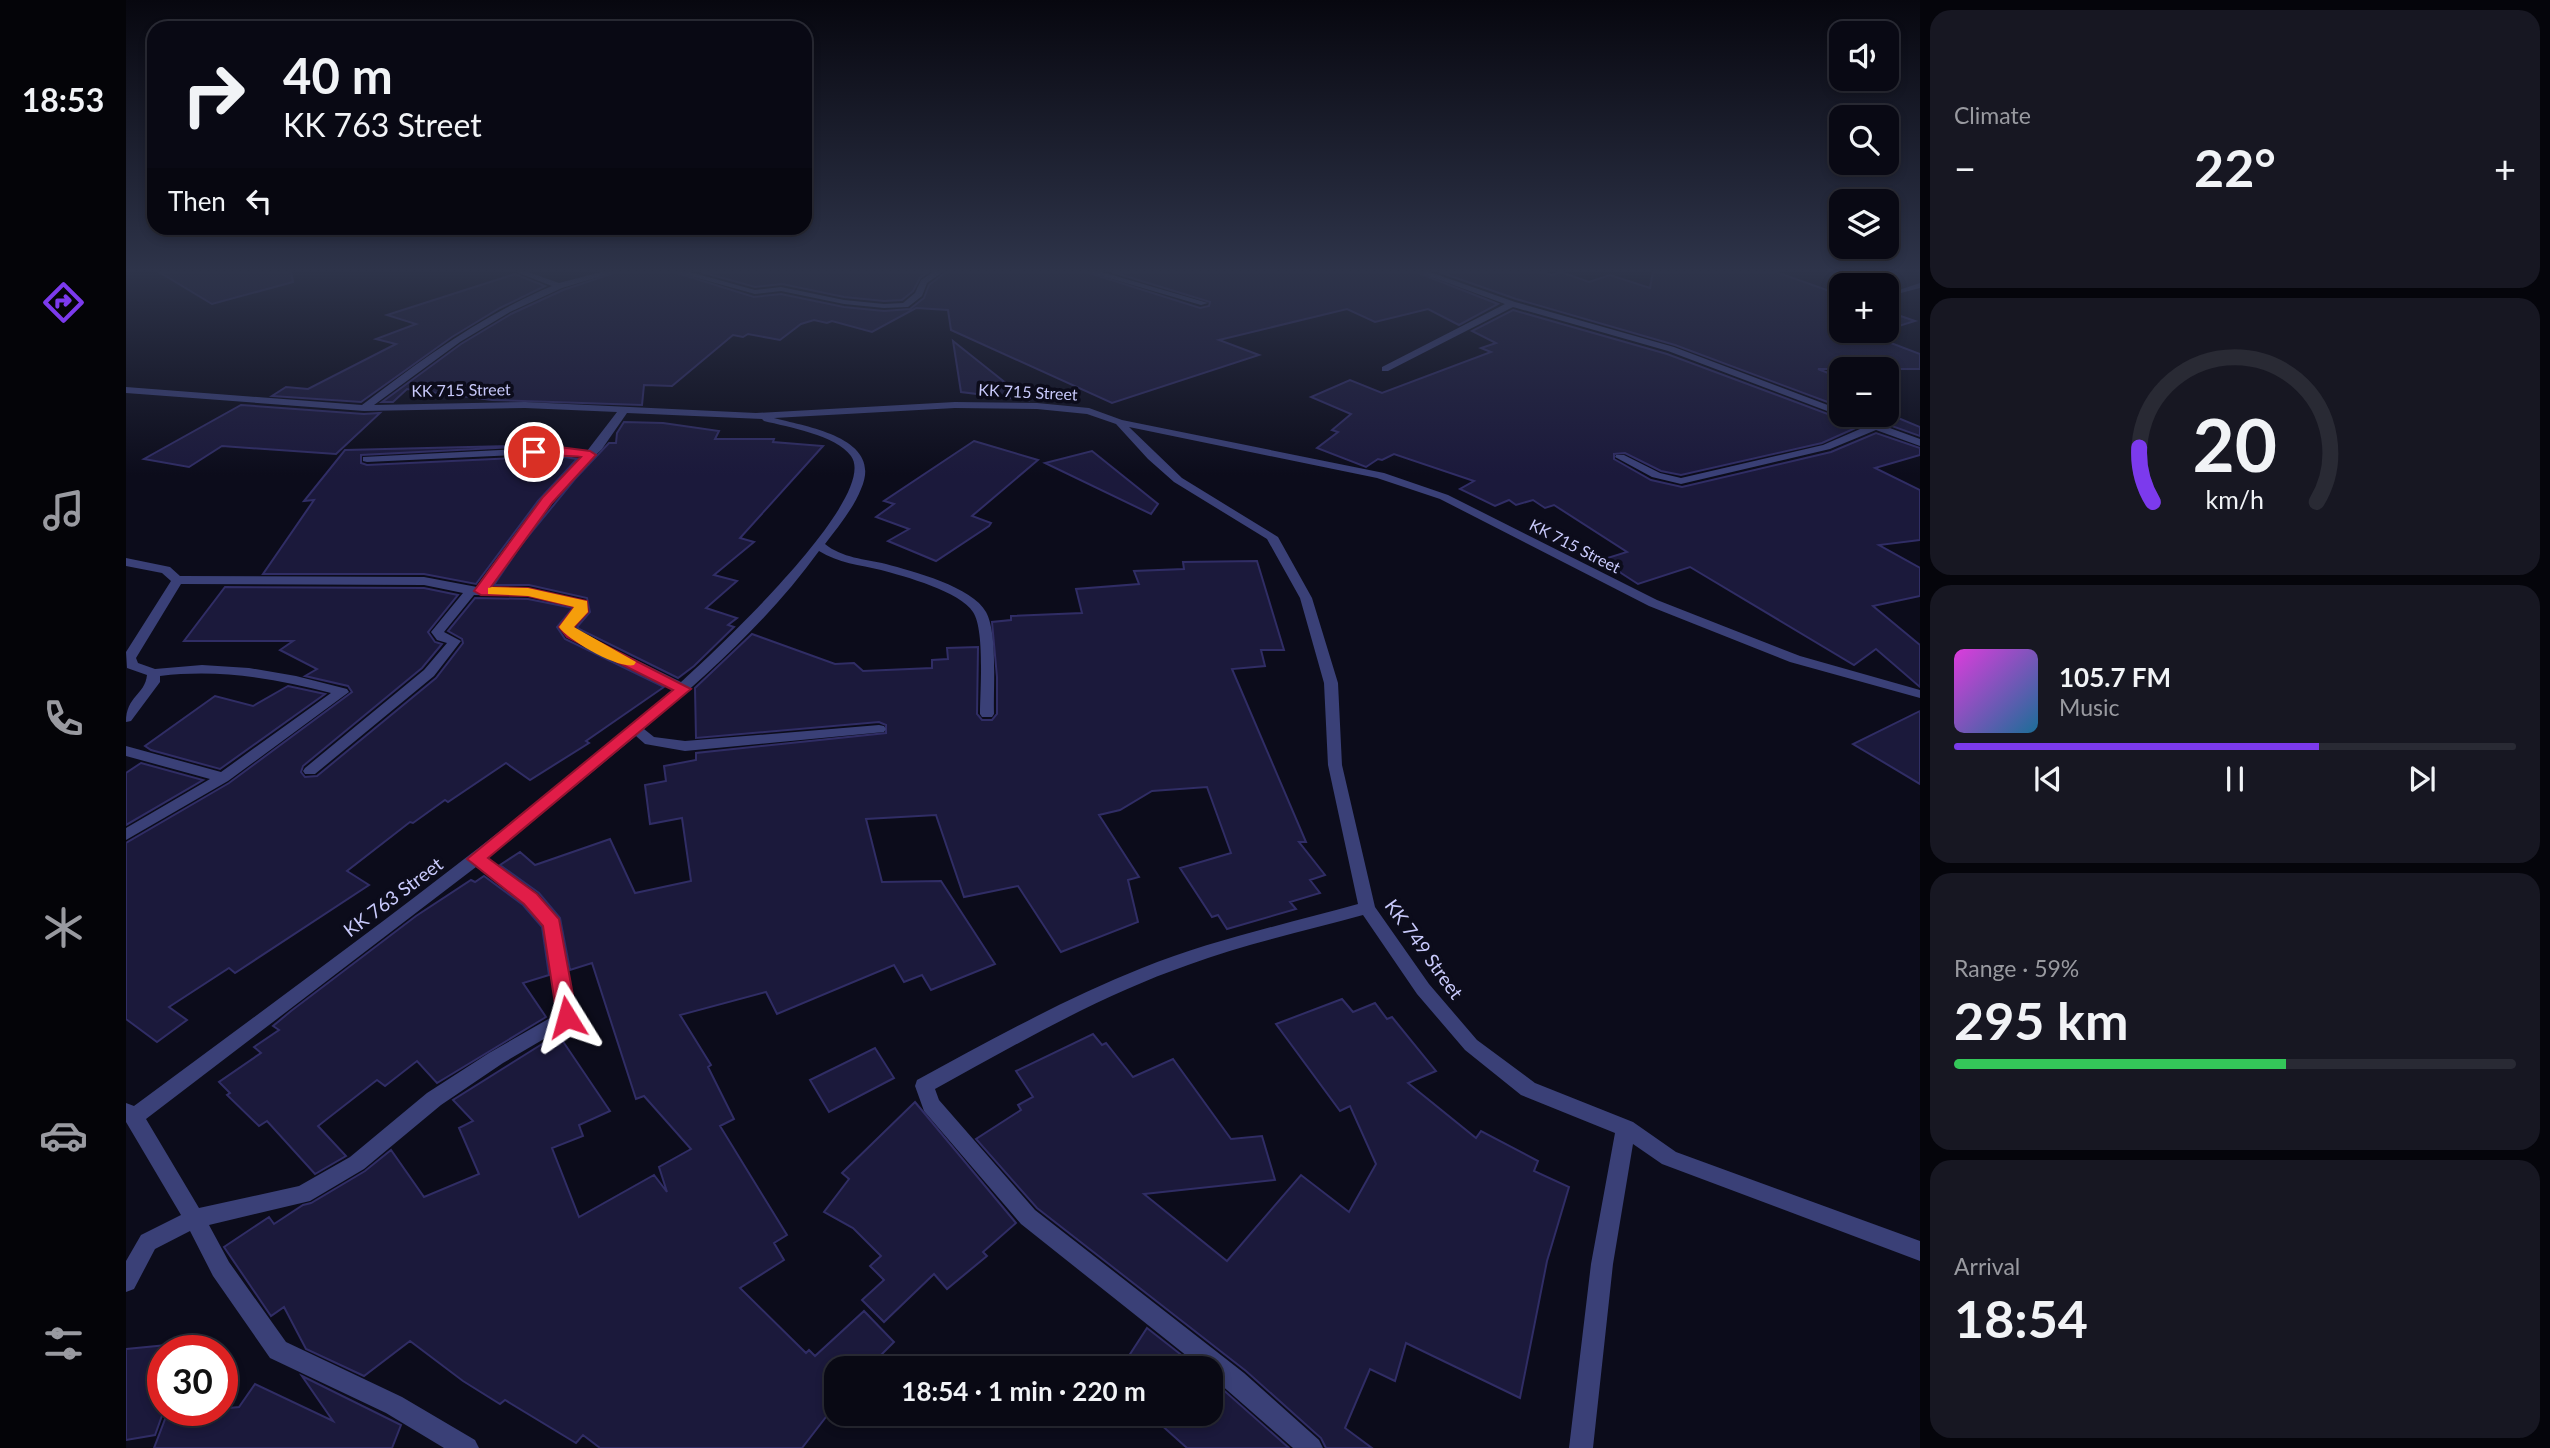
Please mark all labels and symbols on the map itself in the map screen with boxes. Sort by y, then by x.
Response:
street label: KK 715 Street [411,379,511,400]
street label: KK 715 Street [978,379,1078,404]
pin [504,422,564,482]
street label: KK 715 Street [1527,515,1624,577]
street label: KK 763 Street [339,852,447,941]
street label: KK 749 Street [1380,894,1468,1003]
position arrow [530,980,604,1054]
speed limit sign: 30 [147,1335,238,1426]

